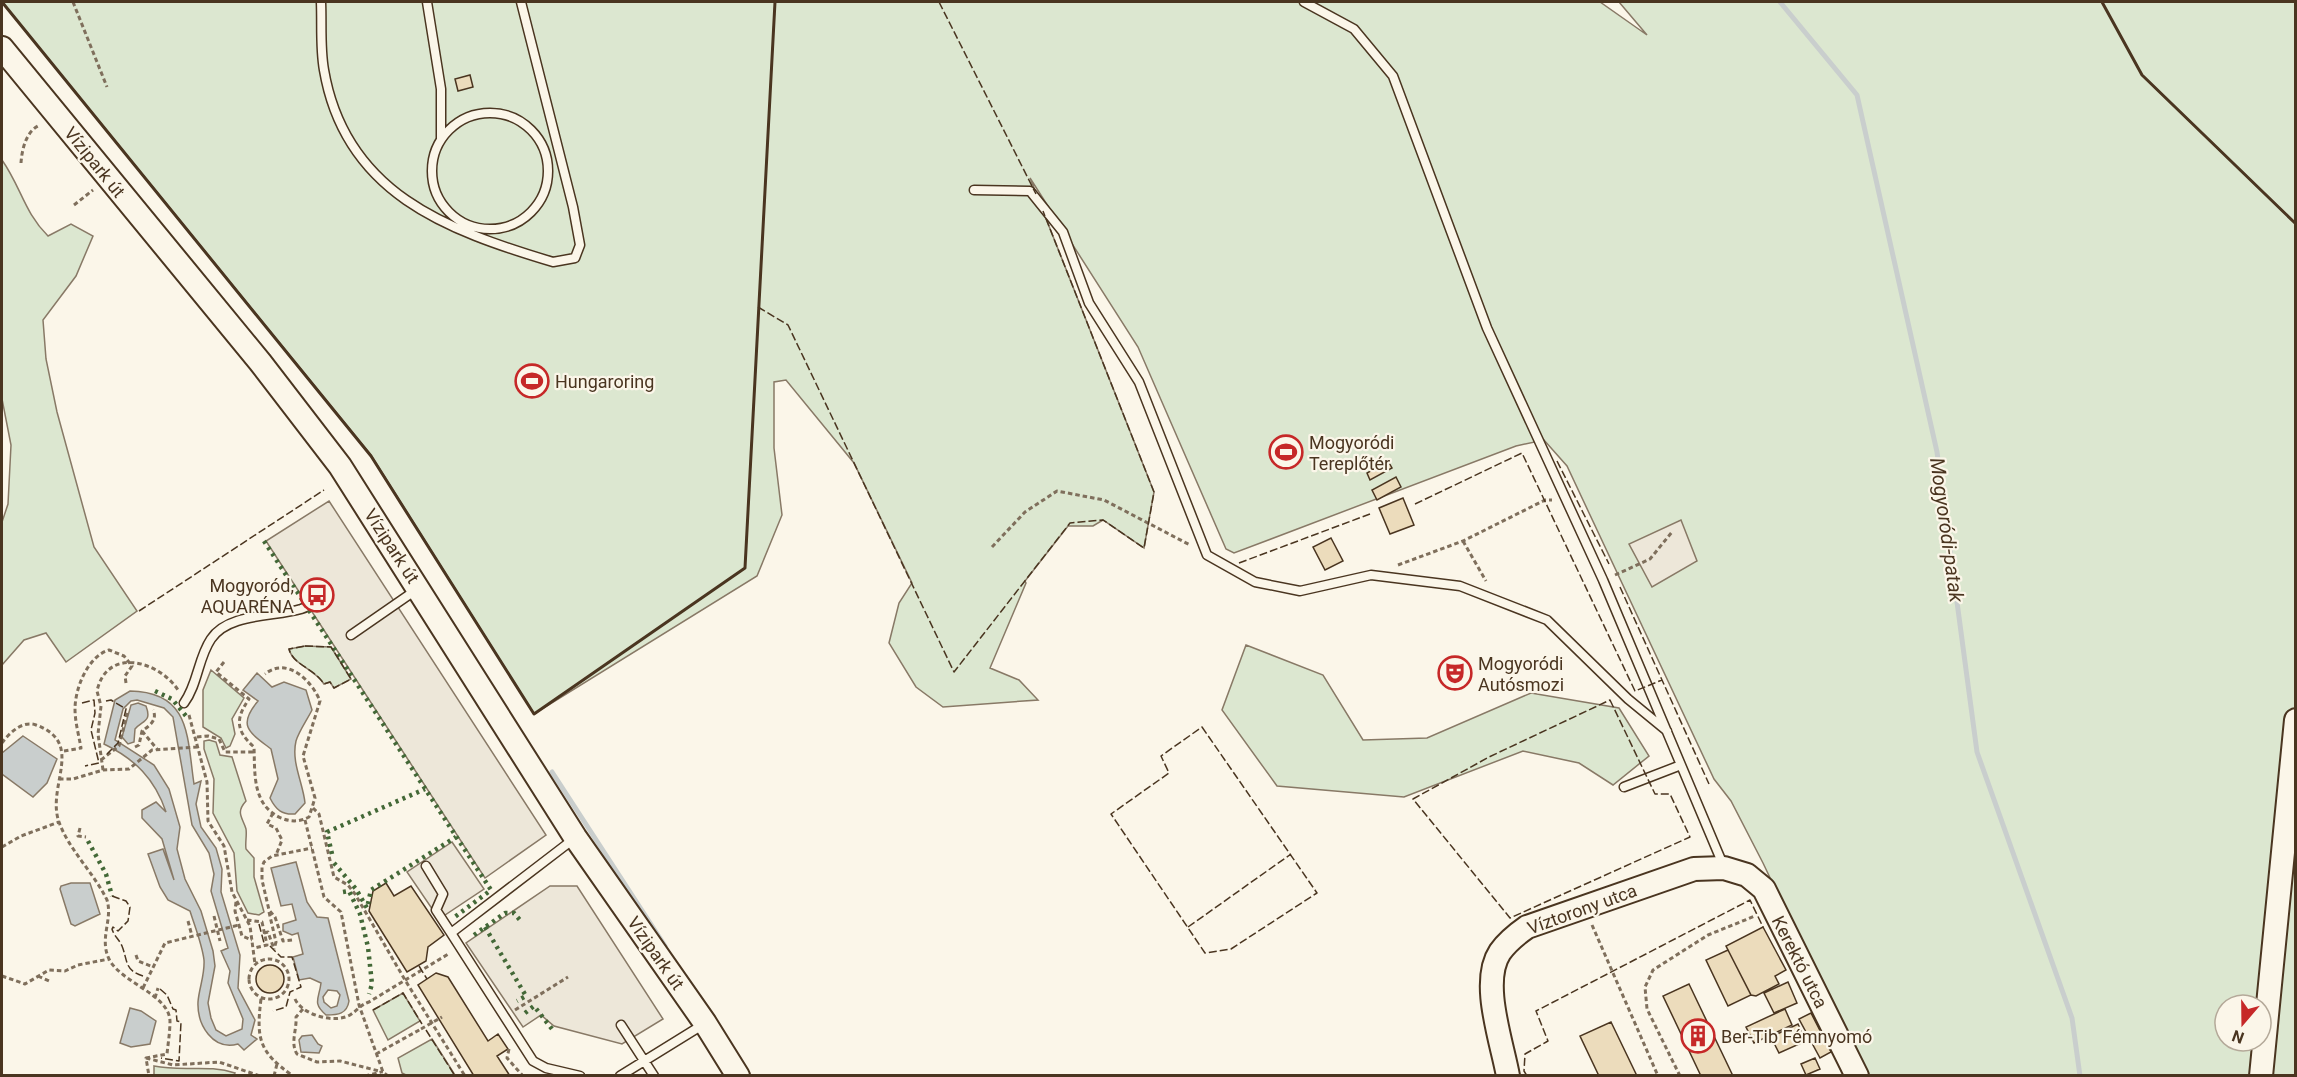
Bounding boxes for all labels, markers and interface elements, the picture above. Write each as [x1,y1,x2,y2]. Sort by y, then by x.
street label: Vízipark út [60,123,130,202]
sports icon: Hungaroring [514,363,550,399]
place label: Hungaroring [555,371,654,392]
place label: Mogyoródi Tereplőtér [1309,432,1394,474]
sports icon: Mogyoródi Tereplőtér [1268,434,1304,470]
water label: Mogyoródi-patak [1925,456,1969,605]
street label: Vízipark út [360,505,424,587]
place label: Mogyoród, AQUARÉNA [201,575,294,617]
bus stop icon: Mogyoród, AQUARÉNA [299,577,335,613]
place label: Mogyoródi Autósmozi [1478,653,1564,695]
theatre icon: Mogyoródi Autósmozi [1437,655,1473,691]
street label: Víztorony utca [1524,879,1640,939]
street label: Vízipark út [623,912,689,994]
street label: Kerektó utca [1768,912,1832,1012]
north arrow [2213,993,2273,1053]
building icon: Ber-Tib Fémnyomó [1680,1018,1716,1054]
place label: Ber-Tib Fémnyomó [1721,1026,1872,1047]
text: N [2229,1026,2247,1047]

